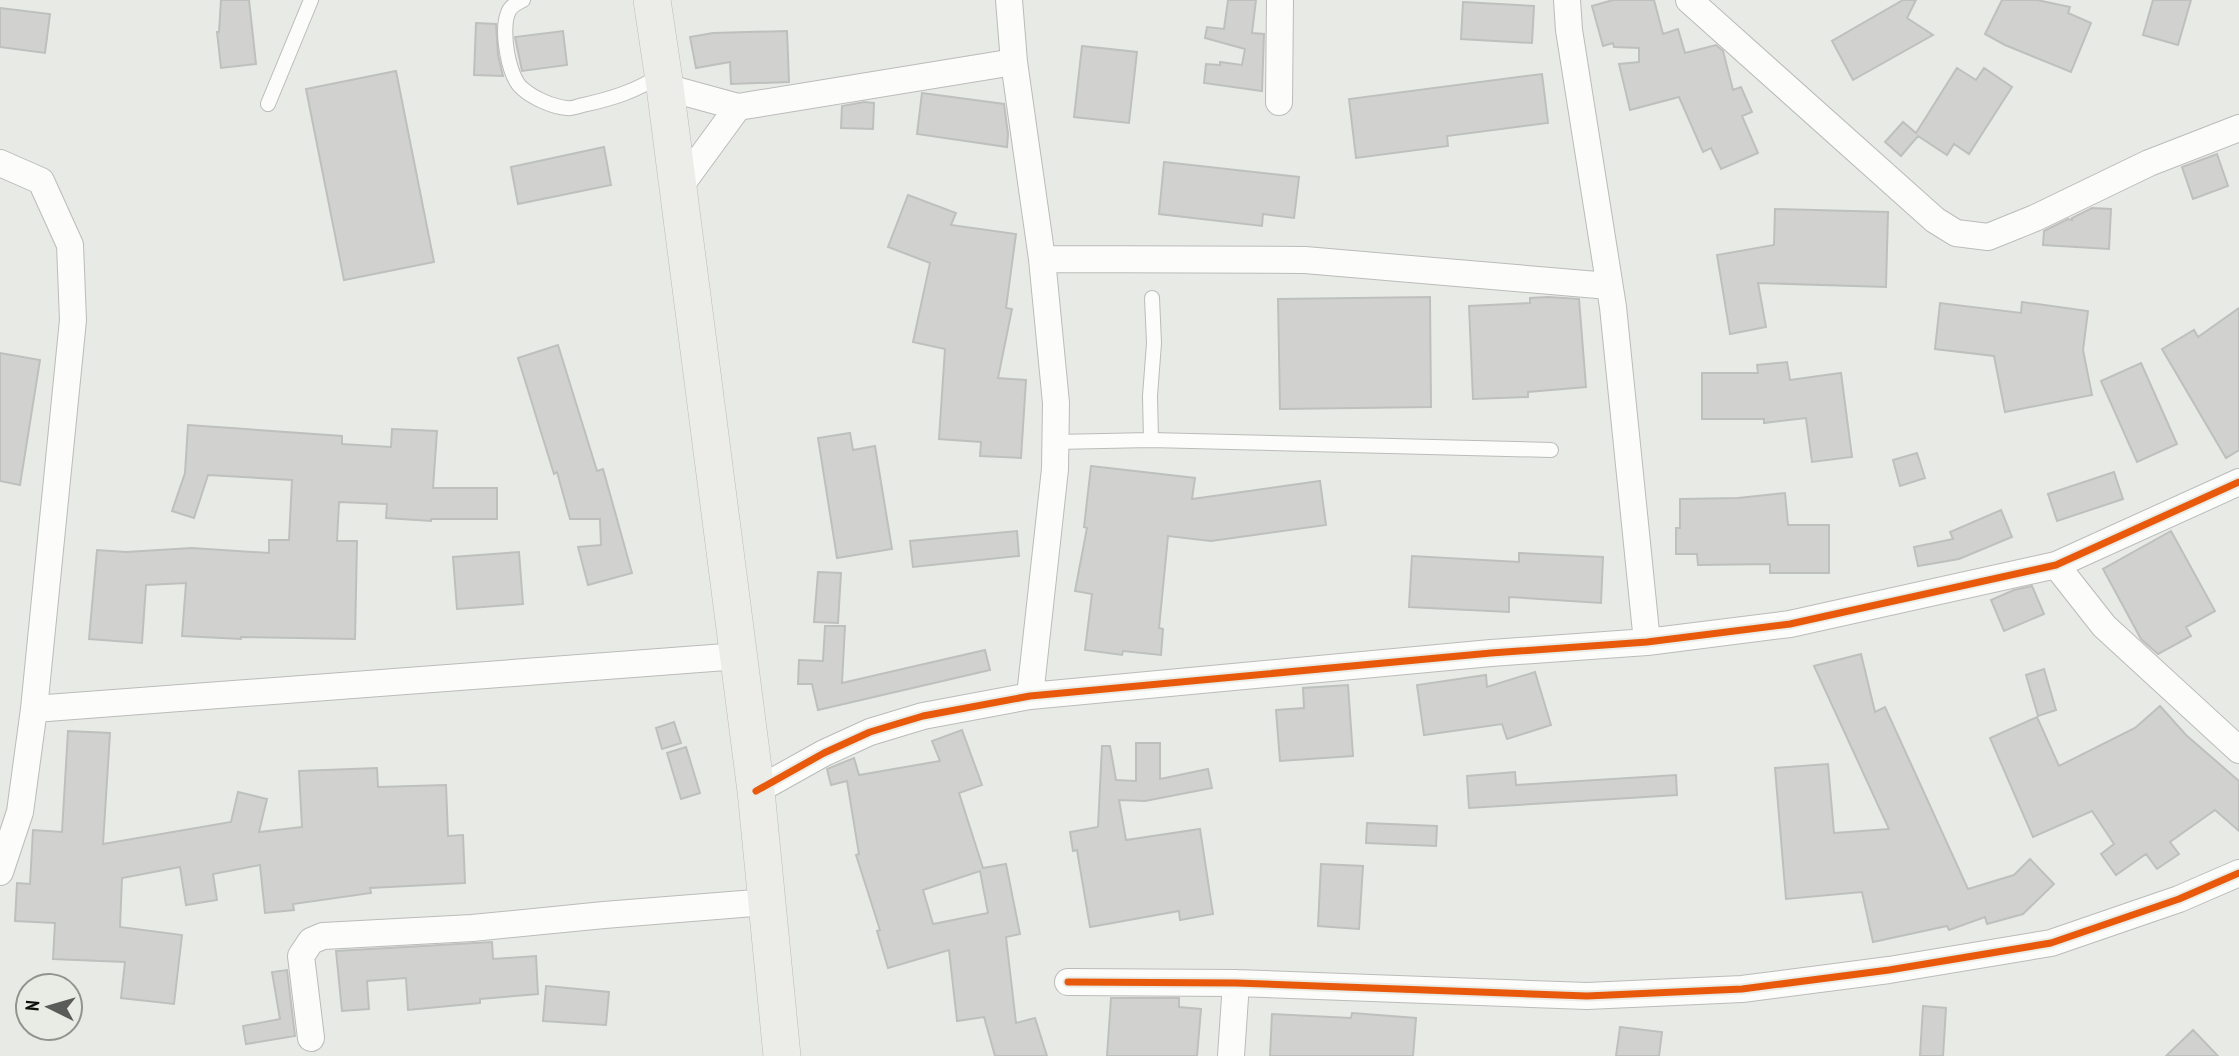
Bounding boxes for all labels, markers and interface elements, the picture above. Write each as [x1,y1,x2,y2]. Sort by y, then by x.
north arrow [14,972,84,1042]
text: N [20,999,44,1012]

